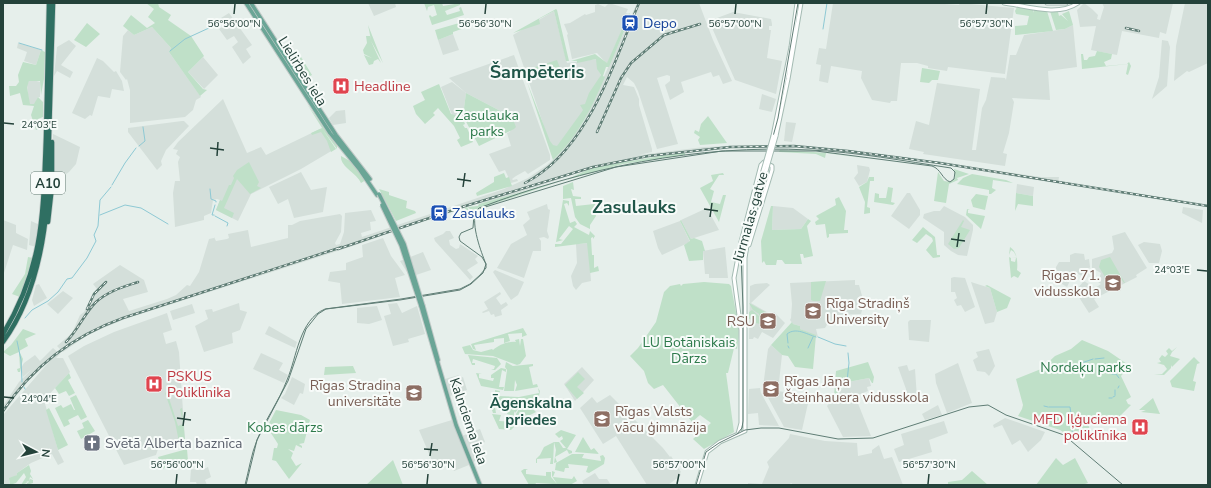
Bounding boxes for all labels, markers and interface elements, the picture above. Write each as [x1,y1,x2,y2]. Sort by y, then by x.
station icon: Depo [620,13,640,33]
place label: Depo [643,14,677,33]
text: 56°56'00"N [207,17,261,31]
text: 56°56'30"N [458,17,512,31]
text: 56°57'00"N [708,17,762,31]
text: 56°57'30"N [959,17,1013,31]
street label: Lielirbes iela [274,33,332,110]
district label: Šampēteris [490,60,584,84]
hospital icon: Headline [331,76,351,96]
place label: Headline [354,77,410,96]
park label: Zasulauka parks [455,106,519,141]
text: 24°03'E [21,118,57,132]
street label: Jūrmalas gatve [728,169,773,266]
road number: A10 [31,172,65,194]
district label: Zasulauks [592,195,676,219]
station icon: Zasulauks [429,203,449,223]
place label: Zasulauks [452,204,515,223]
text: 24°03'E [1154,263,1190,277]
place label: Rīgas 71. vidusskola [1034,266,1100,301]
school or university icon: Rīgas 71. vidusskola [1103,273,1123,293]
place label: Rīga Stradiņš University [826,294,910,329]
school or university icon: Rīga Stradiņš University [803,301,823,321]
school or university icon: RSU [758,311,778,331]
place label: RSU [727,312,755,331]
park label: LU Botāniskais Dārzs [643,333,736,368]
park label: Nordeķu parks [1040,358,1132,377]
place label: PSKUS Poliklīnika [167,367,231,402]
place label: Rīgas Jāņa Šteinhauera vidusskola [784,372,929,407]
hospital icon: PSKUS Poliklīnika [144,374,164,394]
street label: Kalnciema iela [445,375,492,467]
place label: Rīgas Stradiņa universitāte [310,376,401,411]
school or university icon: Rīgas Jāņa Šteinhauera vidusskola [761,379,781,399]
school or university icon: Rīgas Stradiņa universitāte [404,383,424,403]
text: 24°04'E [21,392,57,406]
district label: Āgenskalna priedes [490,393,572,430]
place label: Rīgas Valsts vācu ģimnāzija [615,402,707,437]
school or university icon: Rīgas Valsts vācu ģimnāzija [592,409,612,429]
place label: MFD Iļģuciema poliklīnika [1033,410,1127,445]
hospital icon: MFD Iļģuciema poliklīnika [1130,417,1150,437]
park label: Kobes dārzs [247,418,323,437]
north arrow [16,432,56,472]
church icon: Svētā Alberta baznīca [82,433,102,453]
place label: Svētā Alberta baznīca [105,434,242,453]
text: N [37,448,53,458]
text: 56°56'00"N [150,458,204,472]
text: 56°56'30"N [401,458,455,472]
text: 56°57'00"N [652,458,706,472]
text: 56°57'30"N [902,458,956,472]

